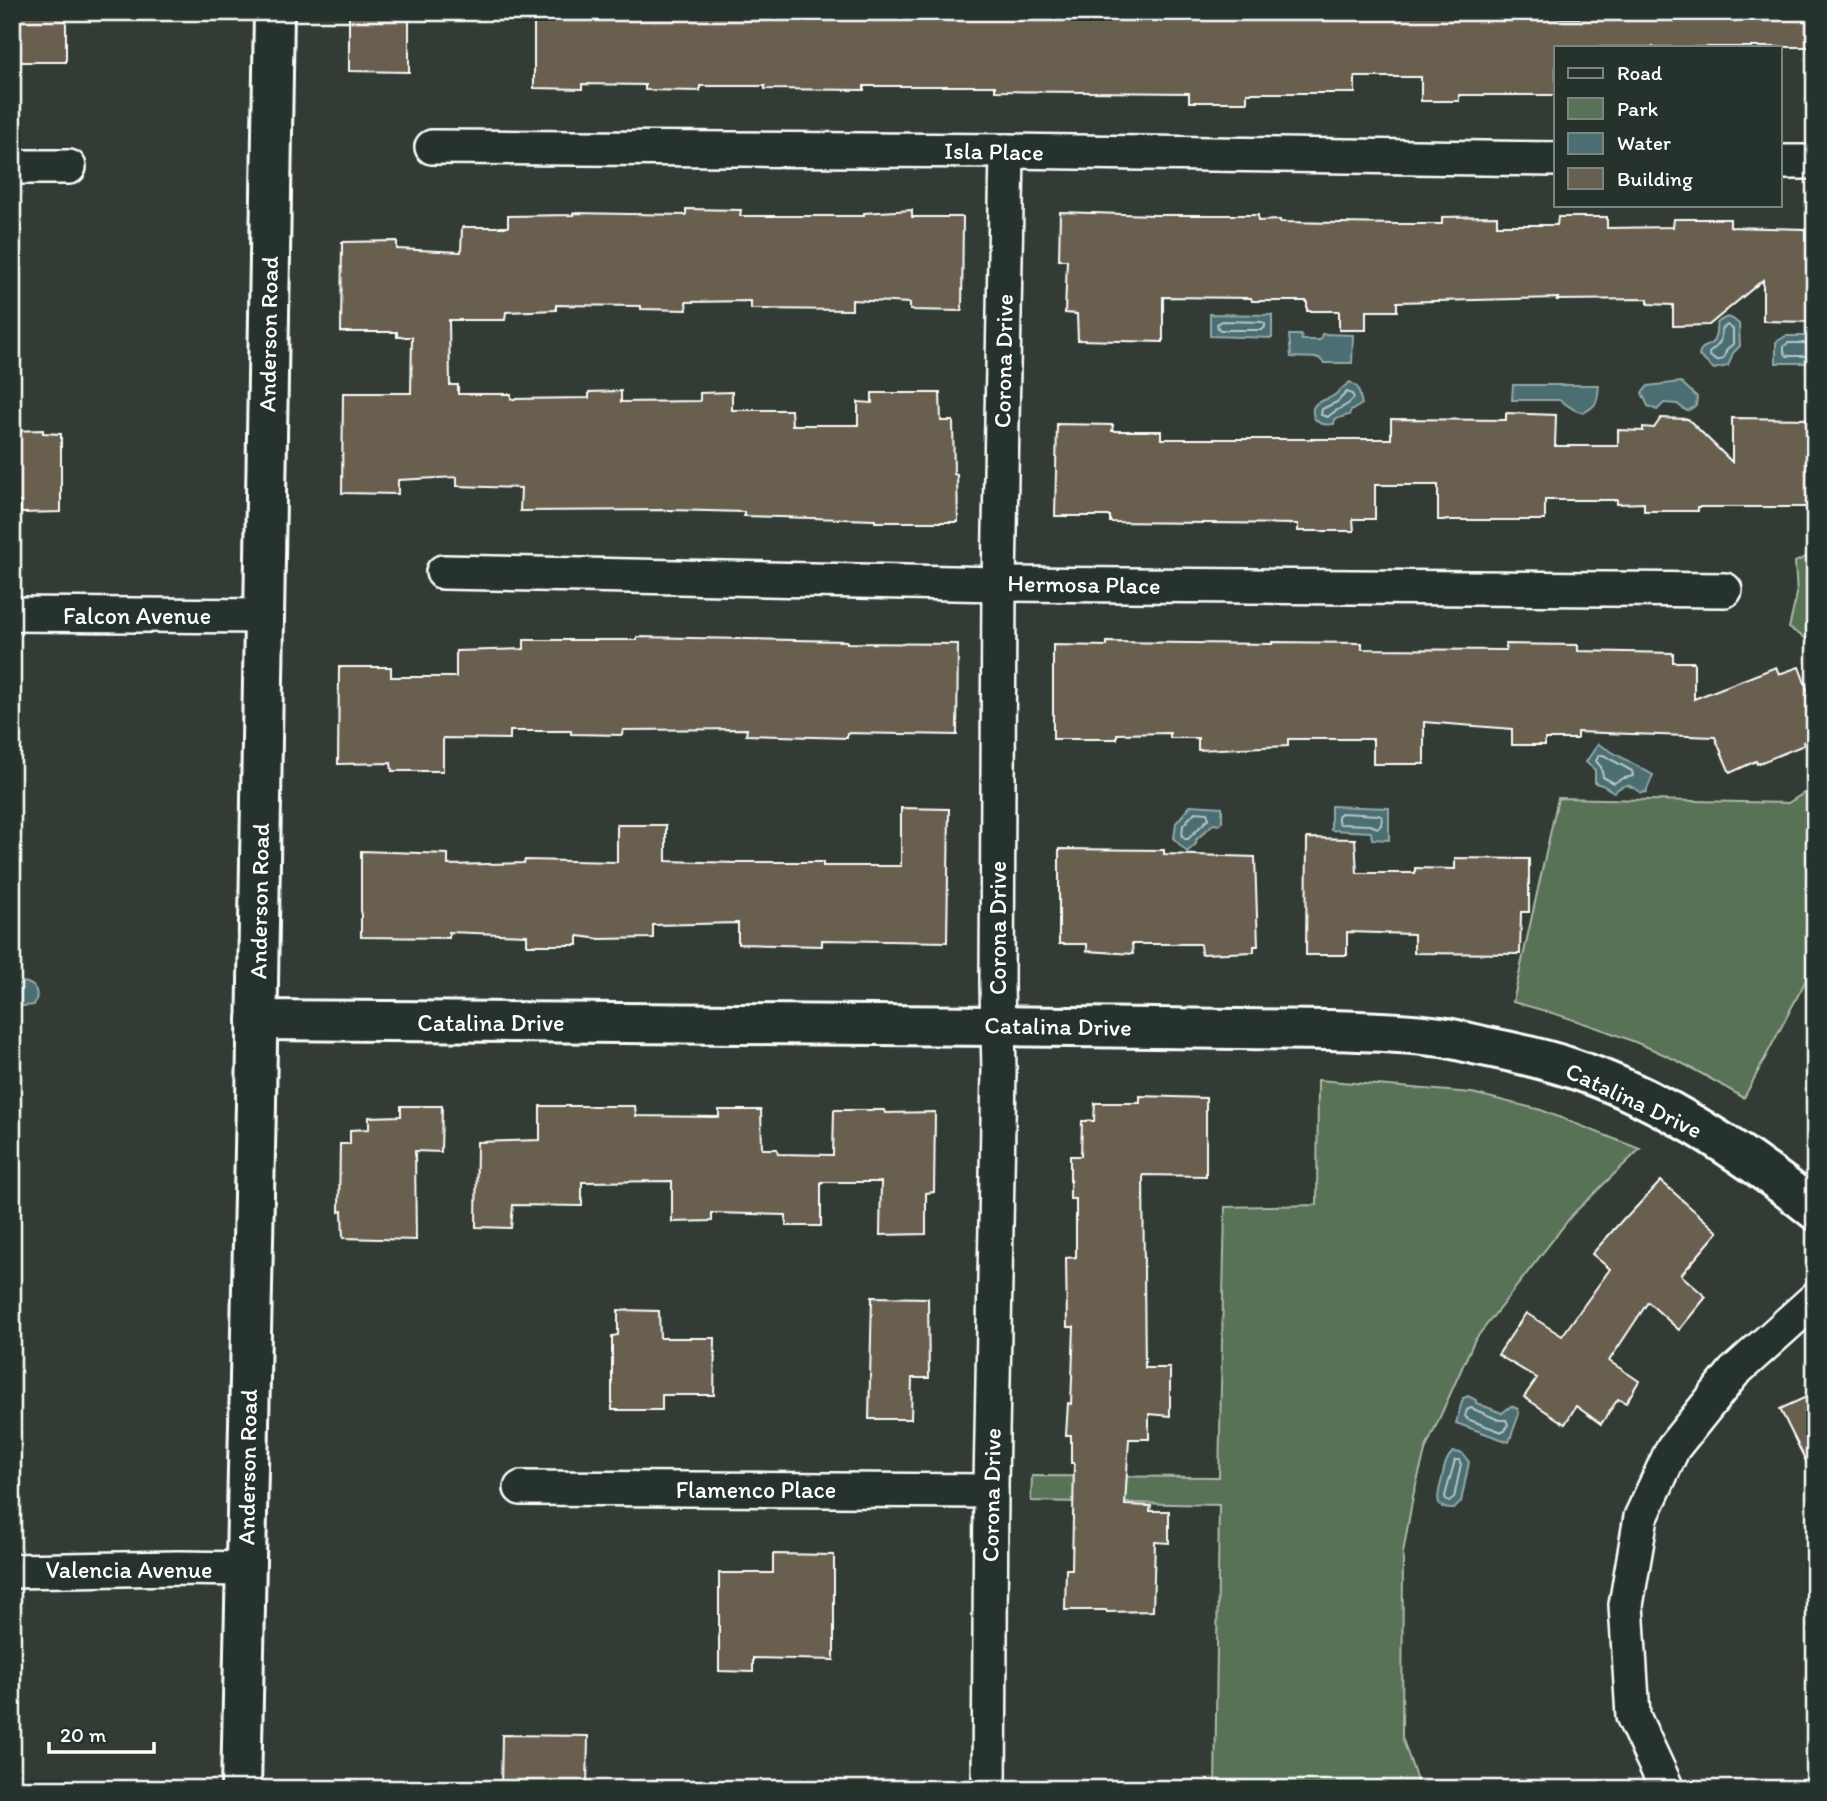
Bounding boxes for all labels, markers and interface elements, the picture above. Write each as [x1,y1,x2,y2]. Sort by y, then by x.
legend [1554,46,1782,206]
text: Road [1617,60,1663,85]
text: Park [1617,96,1659,121]
text: Water [1617,130,1671,155]
street label: Isla Place [944,136,1044,166]
text: Building [1617,166,1693,191]
street label: Anderson Road [252,256,284,412]
street label: Corona Drive [987,294,1019,428]
street label: Hermosa Place [1007,568,1161,600]
street label: Falcon Avenue [63,601,211,630]
street label: Anderson Road [243,823,275,979]
street label: Corona Drive [983,861,1012,995]
street label: Catalina Drive [417,1008,565,1037]
street label: Catalina Drive [984,1010,1132,1042]
street label: Catalina Drive [1561,1056,1707,1144]
street label: Anderson Road [231,1389,263,1545]
street label: Corona Drive [975,1428,1007,1562]
street label: Flamenco Place [676,1475,836,1504]
street label: Valencia Avenue [45,1555,213,1584]
scale bar [49,1710,154,1754]
text: 20 m [60,1722,107,1747]

